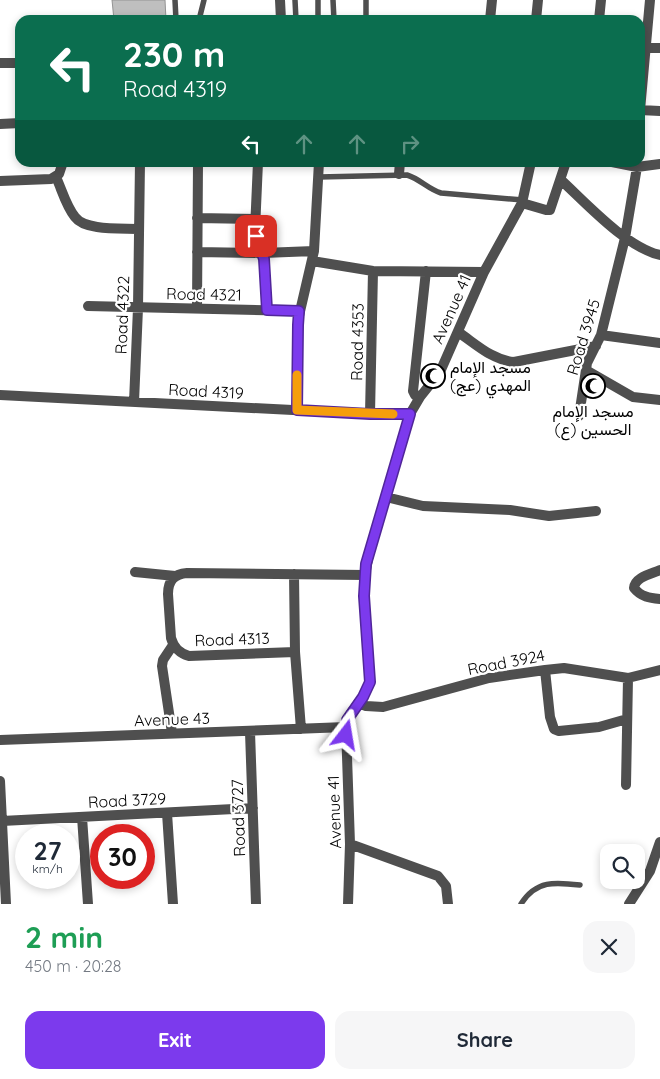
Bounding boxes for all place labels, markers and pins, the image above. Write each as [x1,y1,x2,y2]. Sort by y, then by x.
pin [235,215,277,257]
place label: مسجد الإمام المهدي (عج) [450,357,531,399]
mosque icon: مسجد الإمام المهدي (عج) [420,363,446,389]
mosque icon: مسجد الإمام الحسين (ع) [580,373,606,399]
place label: مسجد الإمام الحسين (ع) [553,401,633,441]

